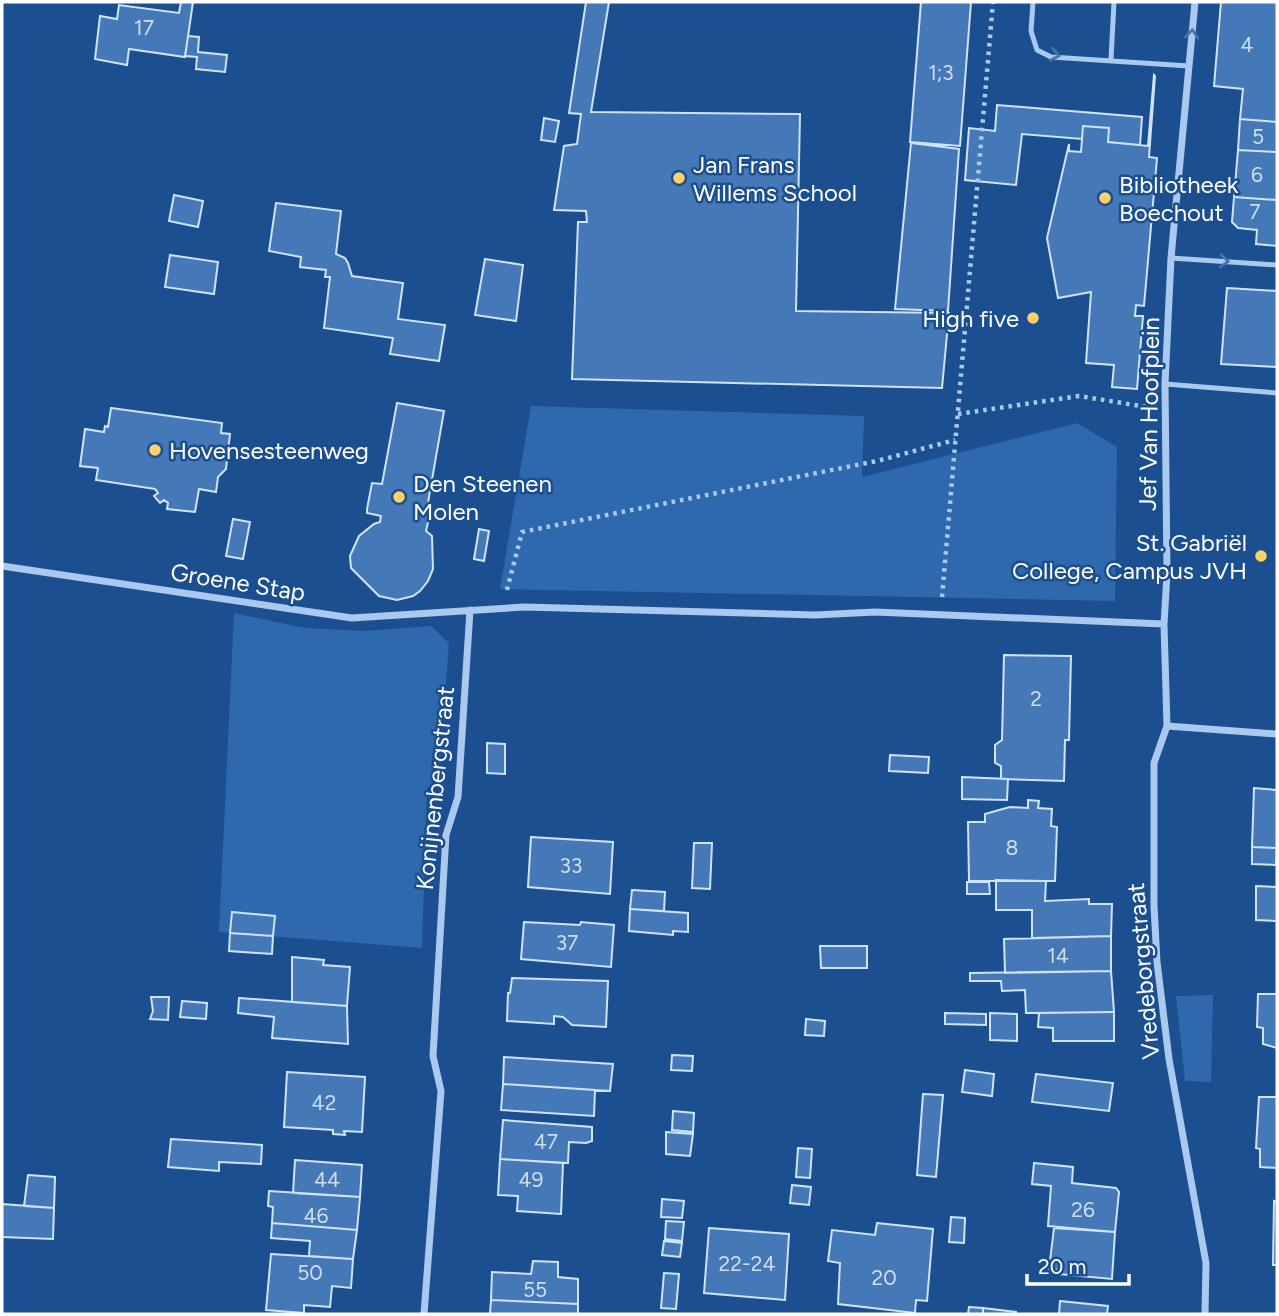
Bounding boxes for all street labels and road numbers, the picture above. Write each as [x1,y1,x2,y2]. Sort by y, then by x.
street label: Jef Van Hoofplein [1133,317,1165,511]
street label: Groene Stap [169,557,307,607]
street label: Konijnenbergstraat [410,685,460,891]
street label: Vredeborgstraat [1121,882,1165,1060]

